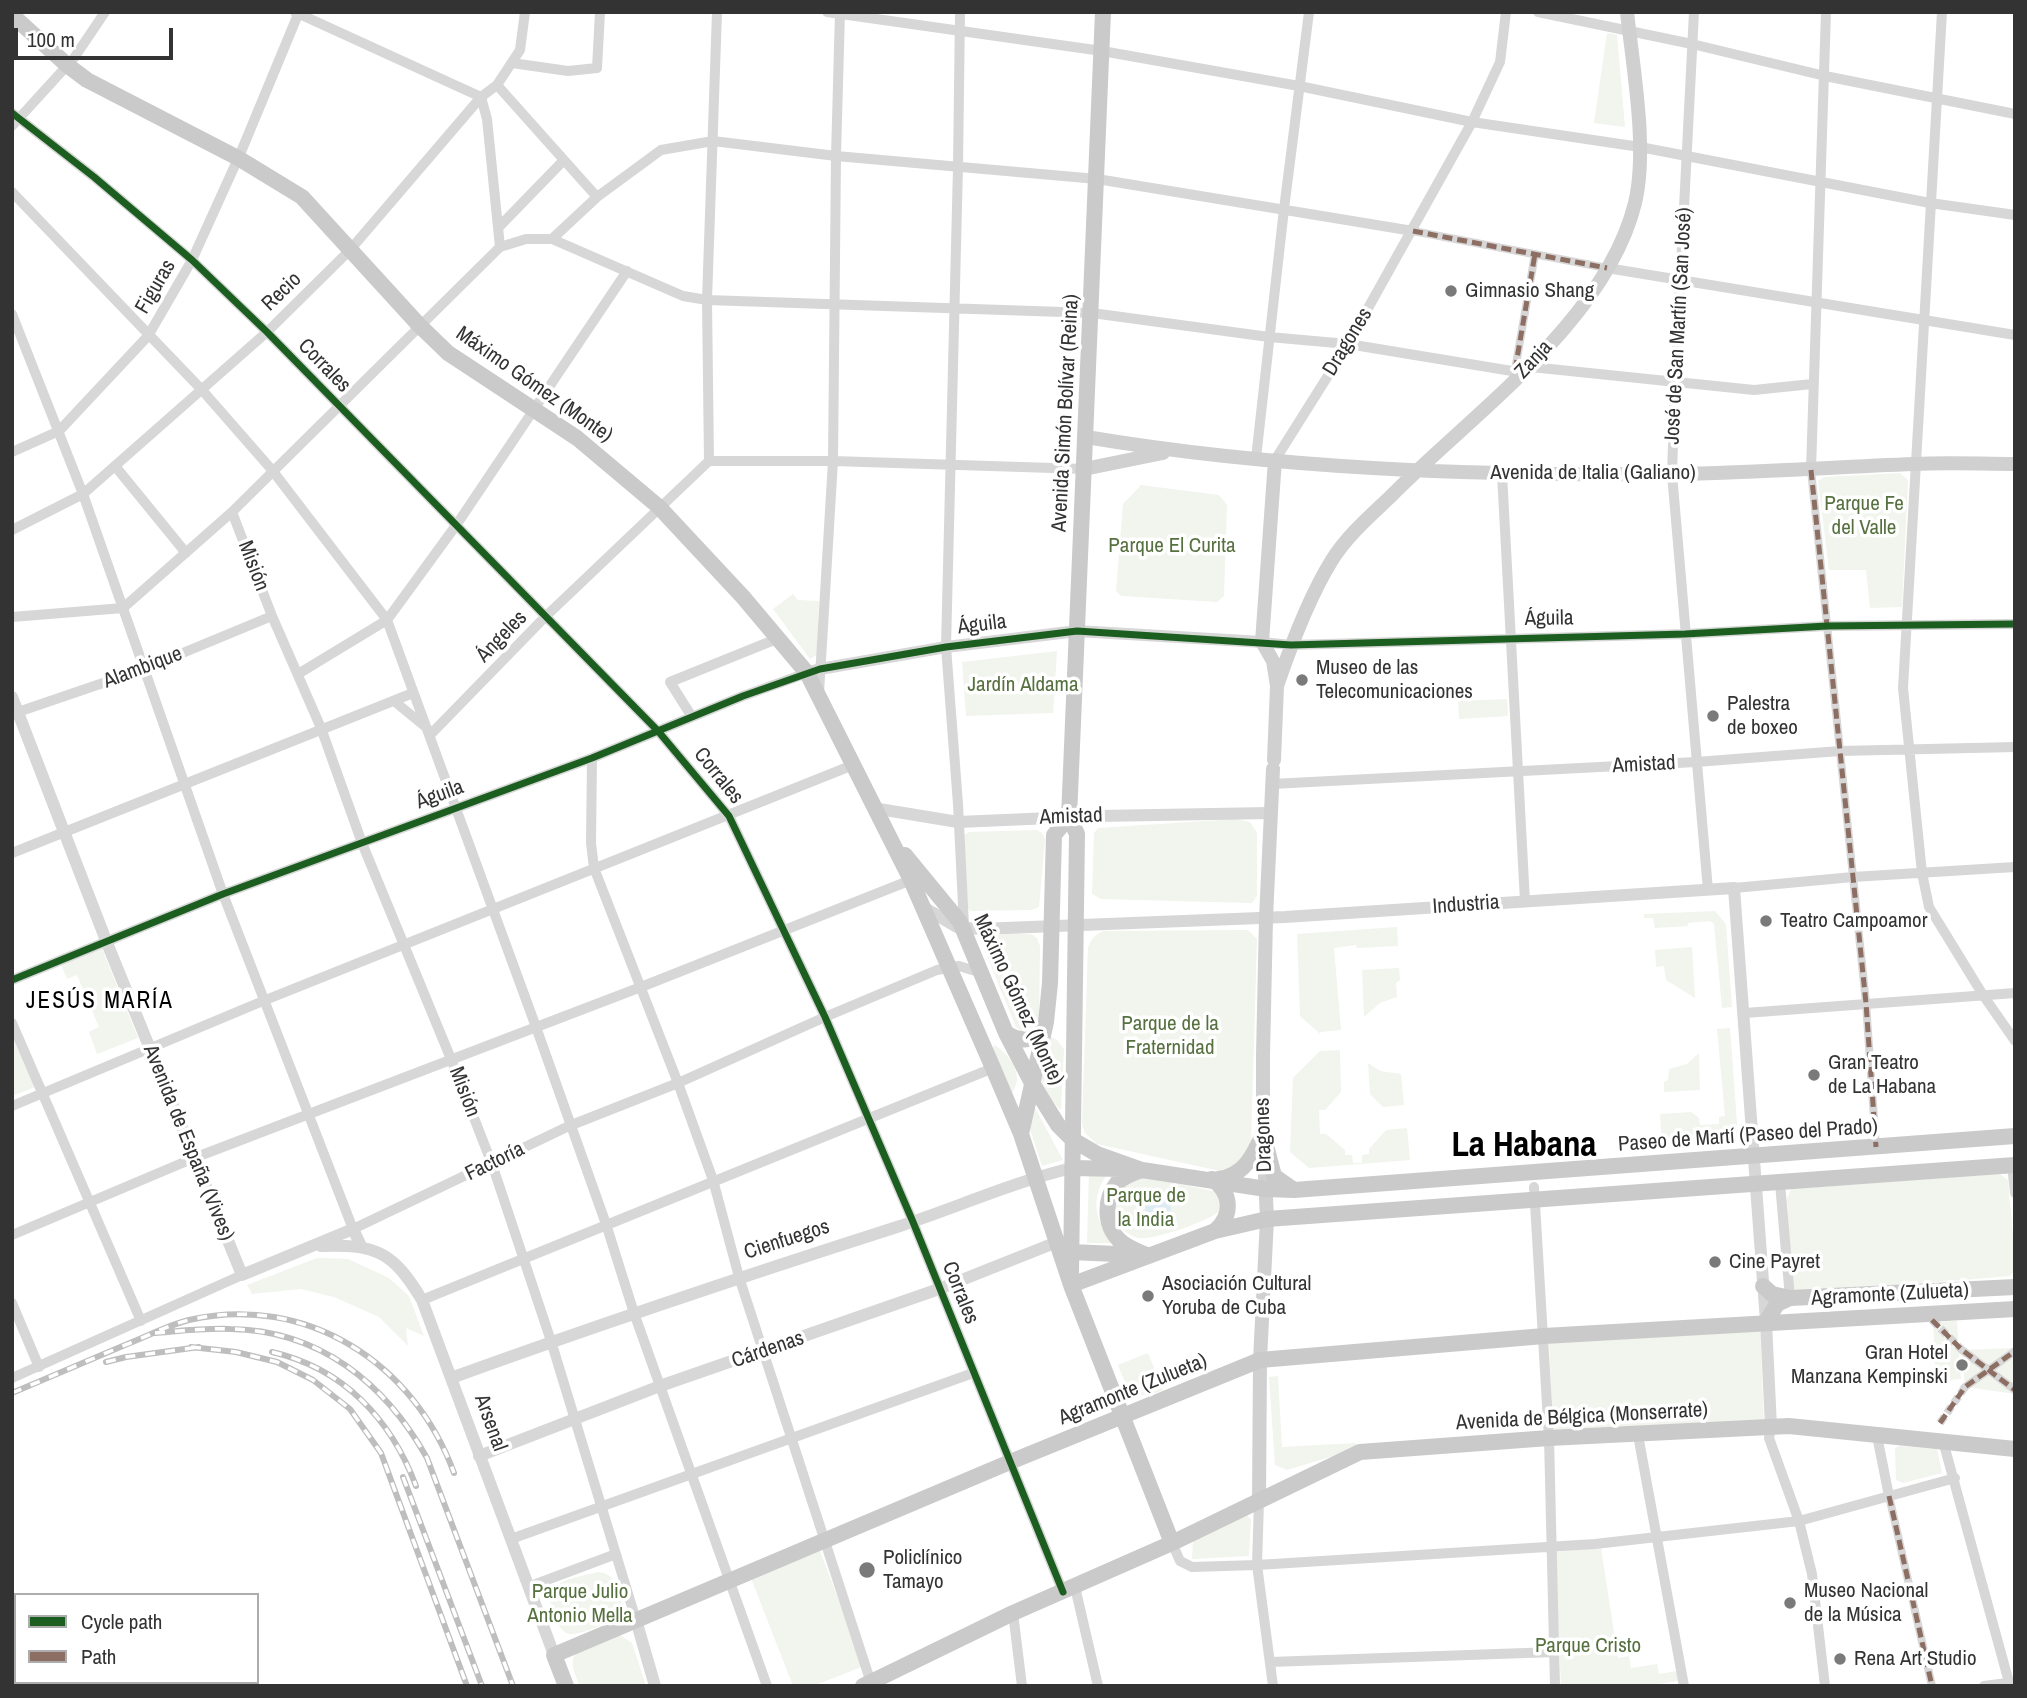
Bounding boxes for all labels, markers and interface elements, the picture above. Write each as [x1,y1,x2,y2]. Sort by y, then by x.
scale bar [18,14,177,58]
text: 100 m [27,25,75,54]
street label: José de San Martín (San José) [1660,207,1698,445]
street label: Figuras [130,255,182,319]
street label: Recio [257,267,307,317]
place label: Gimnasio Shang [1465,278,1594,304]
marker: Gimnasio Shang [1443,283,1459,299]
street label: Avenida Simón Bolívar (Reina) [1047,293,1085,533]
street label: Dragones [1318,304,1378,380]
street label: Máximo Gómez (Monte) [451,321,617,449]
street label: Corrales [292,334,356,398]
street label: Zanja [1510,336,1558,384]
street label: Avenida de Italia (Galiano) [1490,460,1696,486]
park label: Parque Fe del Valle [1824,491,1904,541]
park label: Parque El Curita [1108,533,1236,559]
street label: Misión [232,537,274,595]
street label: Ángeles [471,606,533,668]
street label: Águila [1524,606,1574,632]
street label: Águila [956,610,1008,640]
street label: Alambique [100,641,186,695]
place label: Museo de las Telecomunicaciones [1316,655,1473,705]
park label: Jardín Aldama [967,672,1079,698]
marker: Museo de las Telecomunicaciones [1294,672,1310,688]
place label: Palestra de boxeo [1727,691,1798,741]
marker: Palestra de boxeo [1705,708,1721,724]
street label: Corrales [688,743,748,809]
street label: Amistad [1612,751,1676,779]
street label: Águila [413,775,467,815]
street label: Amistad [1039,803,1103,831]
street label: Industria [1432,890,1500,920]
place label: Teatro Campoamor [1780,908,1927,934]
street label: Máximo Gómez (Monte) [967,911,1069,1089]
marker: Teatro Campoamor [1758,913,1774,929]
district label: JESÚS MARÍA [27,988,173,1016]
park label: Parque de la Fraternidad [1121,1011,1219,1061]
street label: Avenida de España (Vives) [137,1041,239,1245]
place label: Gran Teatro de La Habana [1828,1050,1936,1100]
street label: Misión [443,1063,485,1121]
marker: Gran Teatro de La Habana [1806,1067,1822,1083]
street label: Dragones [1250,1097,1278,1173]
street label: Paseo de Martí (Paseo del Prado) [1617,1114,1879,1158]
district label: La Habana [1451,1126,1597,1168]
street label: Factoría [461,1137,529,1187]
park label: Parque de la India [1106,1183,1186,1233]
street label: Cienfuegos [741,1214,833,1266]
place label: Cine Payret [1729,1249,1820,1275]
marker: Cine Payret [1707,1254,1723,1270]
street label: Corrales [936,1258,984,1328]
place label: Asociación Cultural Yoruba de Cuba [1162,1271,1311,1321]
street label: Agramonte (Zulueta) [1810,1278,1970,1312]
marker: Asociación Cultural Yoruba de Cuba [1140,1288,1156,1304]
street label: Cárdenas [729,1326,807,1374]
place label: Gran Hotel Manzana Kempinski [1791,1340,1948,1390]
street label: Agramonte (Zulueta) [1055,1349,1211,1431]
marker: Gran Hotel Manzana Kempinski [1954,1357,1970,1373]
street label: Arsenal [468,1391,512,1455]
street label: Avenida de Bélgica (Monserrate) [1455,1398,1709,1436]
place label: Policlínico Tamayo [883,1545,962,1595]
marker: Policlínico Tamayo [857,1560,877,1580]
place label: Museo Nacional de la Música [1804,1578,1928,1628]
park label: Parque Julio Antonio Mella [527,1579,633,1629]
legend [14,1593,259,1684]
marker: Museo Nacional de la Música [1782,1595,1798,1611]
text: Cycle path [81,1607,162,1636]
park label: Parque Cristo [1535,1633,1641,1659]
text: Path [81,1642,116,1671]
place label: Rena Art Studio [1854,1646,1977,1672]
marker: Rena Art Studio [1832,1651,1848,1667]

